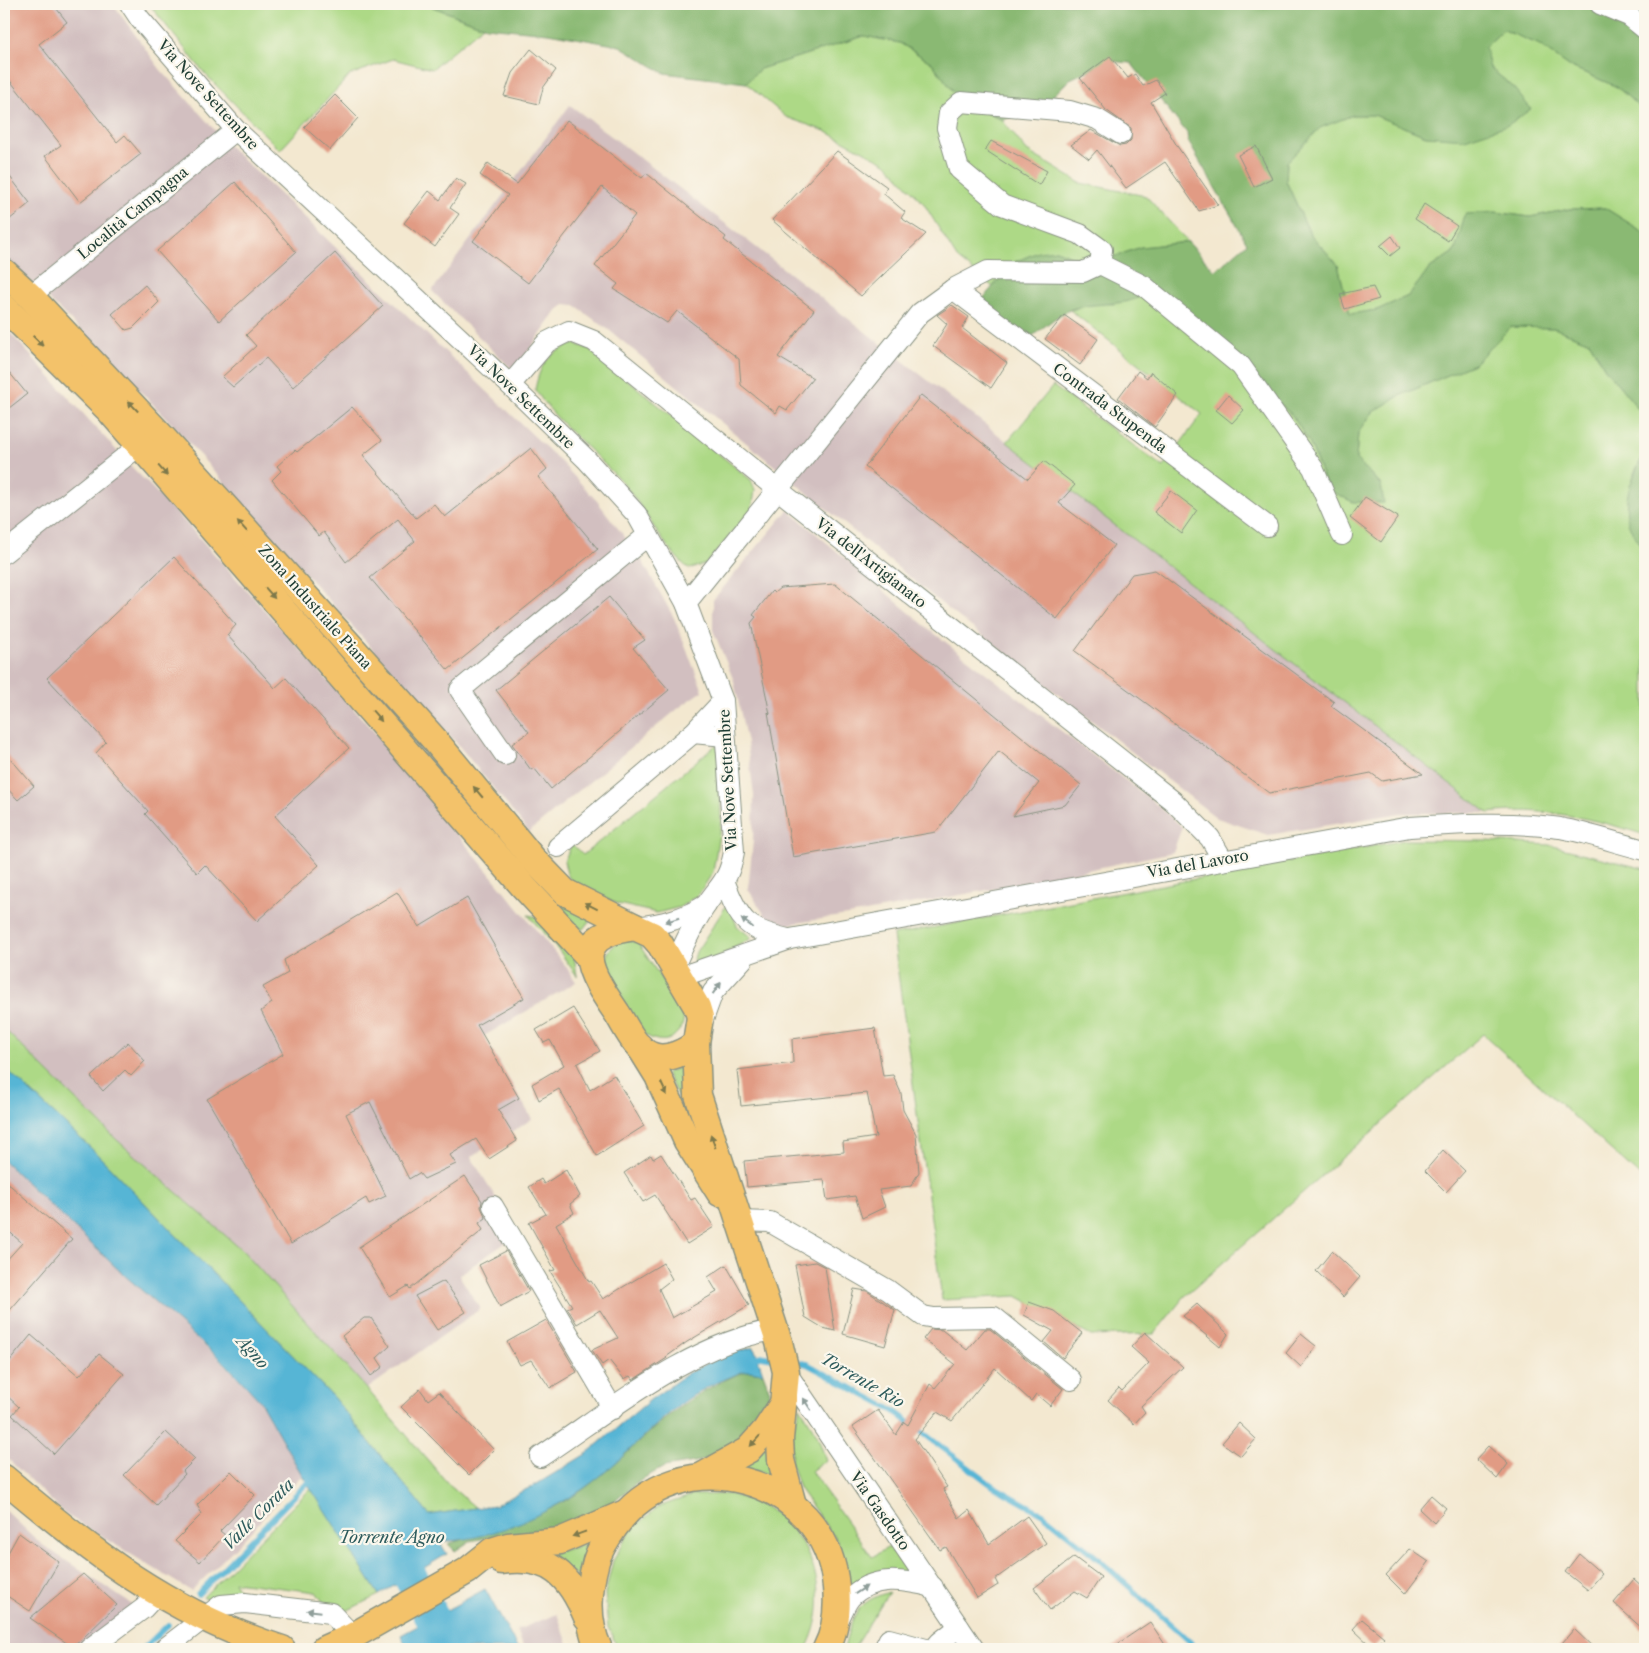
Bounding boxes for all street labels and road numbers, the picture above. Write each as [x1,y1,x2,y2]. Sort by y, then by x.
street label: Via Nove Settembre [153,35,263,154]
street label: Località Campagna [74,162,192,263]
street label: Via Nove Settembre [463,340,579,453]
street label: Contrada Stupenda [1049,358,1171,457]
street label: Via dell'Artigianato [811,513,931,612]
street label: Zona Industriale Piana [254,541,376,673]
street label: Via Nove Settembre [714,709,741,852]
street label: Via del Lavoro [1145,845,1250,882]
street label: Via Gasdotto [846,1467,915,1554]

